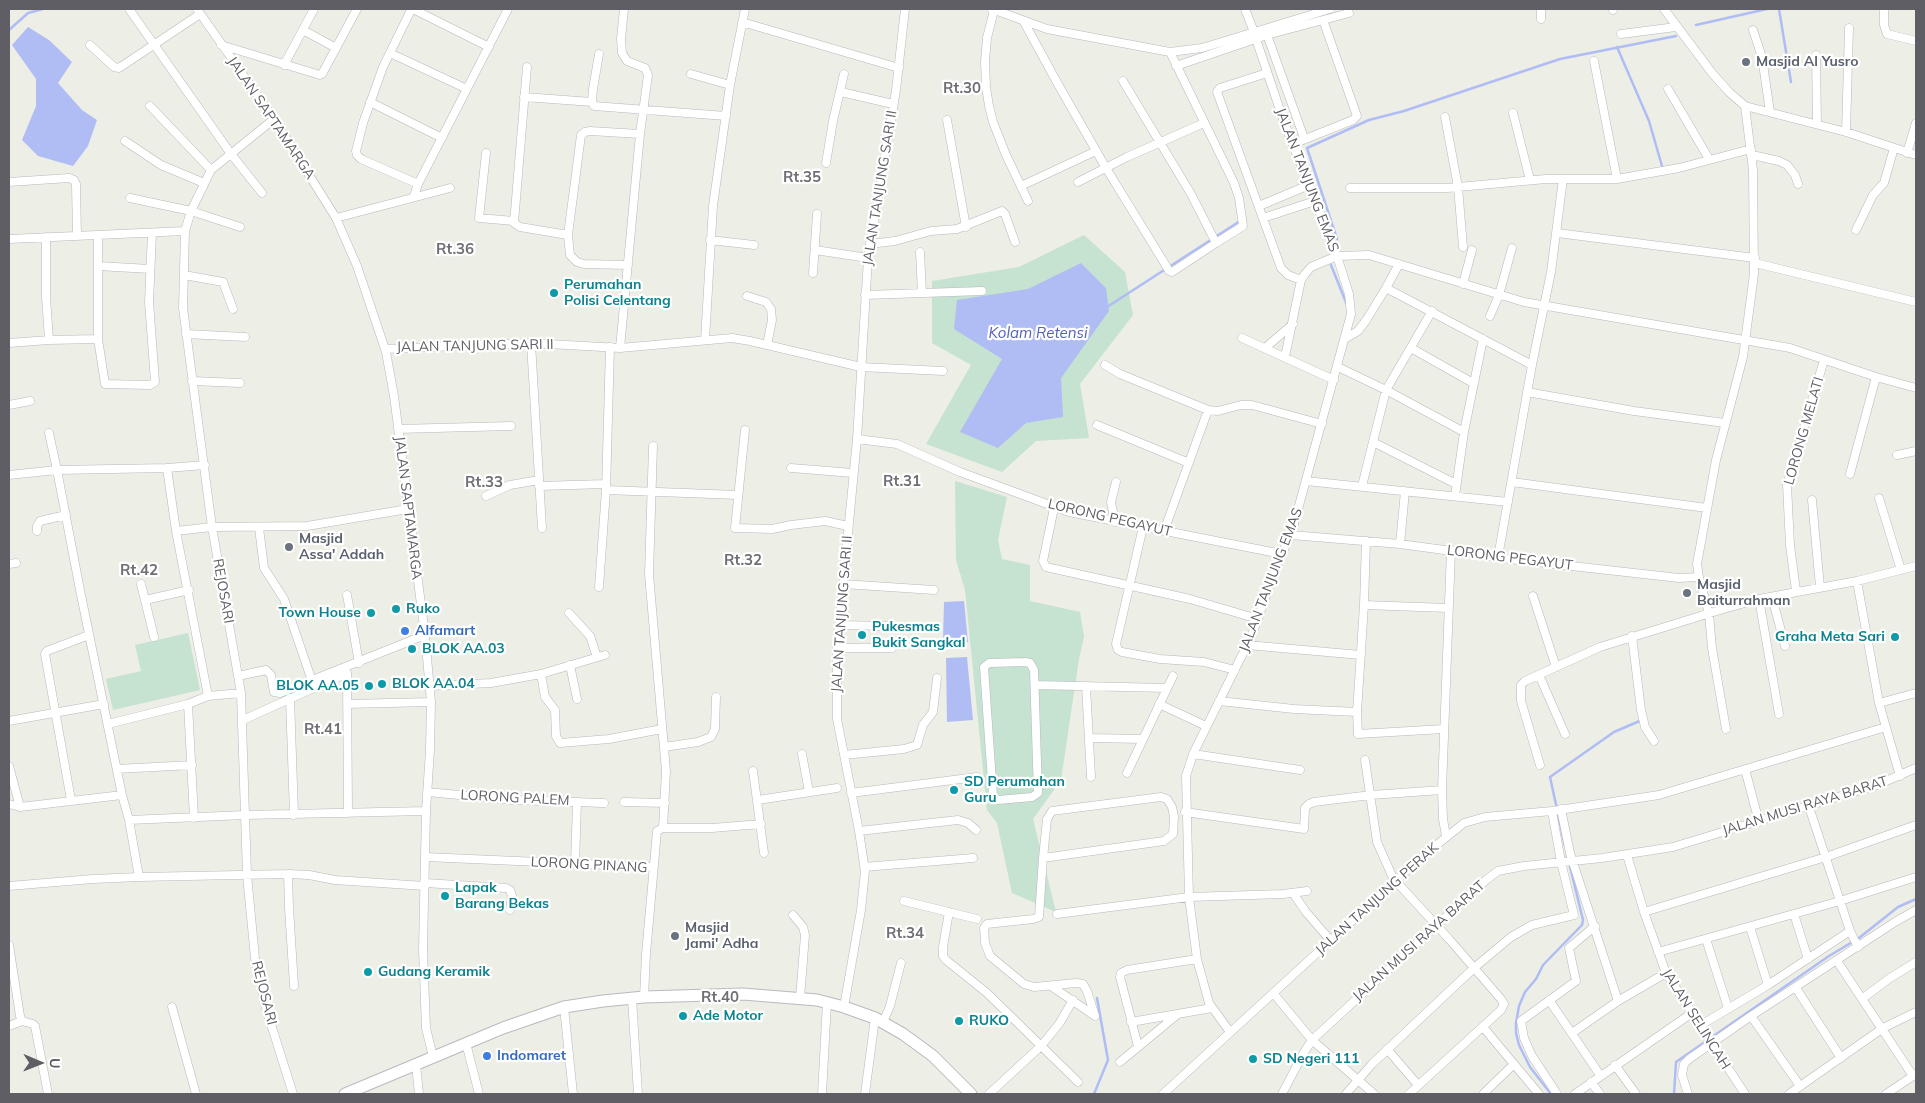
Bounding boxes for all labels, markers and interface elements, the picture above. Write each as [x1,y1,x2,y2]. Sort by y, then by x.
street label: JALAN SAPTAMARGA [224,53,318,183]
place label: Masjid Al Yusro [1756,54,1858,70]
marker: Masjid Al Yusro [1740,56,1752,68]
district label: Rt.30 [943,79,981,97]
street label: JALAN TANJUNG EMAS [1272,106,1342,254]
street label: JALAN TANJUNG SARI II [859,109,901,267]
district label: Rt.35 [783,168,821,186]
district label: Rt.36 [436,240,474,258]
place label: Perumahan Polisi Celentang [564,277,671,310]
marker: Perumahan Polisi Celentang [548,287,560,299]
water label: Kolam Retensi [988,324,1088,342]
street label: JALAN TANJUNG SARI II [396,336,554,356]
street label: LORONG MELATI [1781,375,1827,487]
street label: JALAN SAPTAMARGA [391,435,425,581]
district label: Rt.31 [883,472,921,490]
district label: Rt.33 [465,473,503,491]
street label: LORONG PEGAYUT [1046,496,1174,540]
street label: JALAN TANJUNG EMAS [1236,506,1306,654]
place label: Masjid Assa' Addah [299,531,384,564]
street label: JALAN TANJUNG SARI II [828,535,856,693]
marker: Masjid Assa' Addah [283,541,295,553]
street label: LORONG PEGAYUT [1446,542,1574,574]
district label: Rt.32 [724,551,762,569]
street label: REJOSARI [209,557,237,625]
district label: Rt.42 [120,561,158,579]
place label: Masjid Baiturrahman [1697,577,1790,610]
marker: Masjid Baiturrahman [1681,587,1693,599]
place label: Ruko [406,601,440,617]
marker: Ruko [390,603,402,615]
place label: Town House [278,605,361,621]
marker: Town House [365,607,377,619]
place label: Pukesmas Bukit Sangkal [872,619,965,652]
place label: Alfamart [415,623,475,639]
marker: Alfamart [399,625,411,637]
marker: Pukesmas Bukit Sangkal [856,629,868,641]
place label: Graha Meta Sari [1775,629,1885,645]
marker: Graha Meta Sari [1889,631,1901,643]
place label: BLOK AA.03 [422,641,505,657]
marker: BLOK AA.03 [406,643,418,655]
place label: BLOK AA.04 [392,676,475,692]
place label: BLOK AA.05 [276,678,359,694]
marker: BLOK AA.04 [376,678,388,690]
marker: BLOK AA.05 [363,680,375,692]
district label: Rt.41 [304,720,342,738]
street label: JALAN MUSI RAYA BARAT [1720,773,1890,839]
place label: SD Perumahan Guru [964,774,1065,806]
marker: SD Perumahan Guru [948,784,960,796]
street label: LORONG PALEM [460,787,570,809]
street label: JALAN TANJUNG PERAK [1312,839,1442,959]
street label: LORONG PINANG [530,854,648,876]
street label: JALAN MUSI RAYA BARAT [1349,877,1489,1005]
place label: Lapak Barang Bekas [455,880,549,912]
marker: Lapak Barang Bekas [439,890,451,902]
place label: Masjid Jami' Adha [685,920,758,952]
district label: Rt.34 [886,924,924,942]
marker: Masjid Jami' Adha [669,930,681,942]
street label: REJOSARI [248,959,280,1027]
place label: Gudang Keramik [378,964,490,980]
marker: Gudang Keramik [362,966,374,978]
street label: JALAN SELINCAH [1658,966,1734,1072]
district label: Rt.40 [701,988,739,1006]
place label: Ade Motor [693,1008,763,1024]
marker: Ade Motor [677,1010,689,1022]
place label: RUKO [969,1013,1009,1029]
marker: RUKO [953,1015,965,1027]
north arrow [15,1038,65,1088]
place label: Indomaret [497,1048,566,1064]
marker: Indomaret [481,1050,493,1062]
place label: SD Negeri 111 [1263,1051,1359,1067]
marker: SD Negeri 111 [1247,1053,1259,1065]
text: U [46,1058,64,1069]

